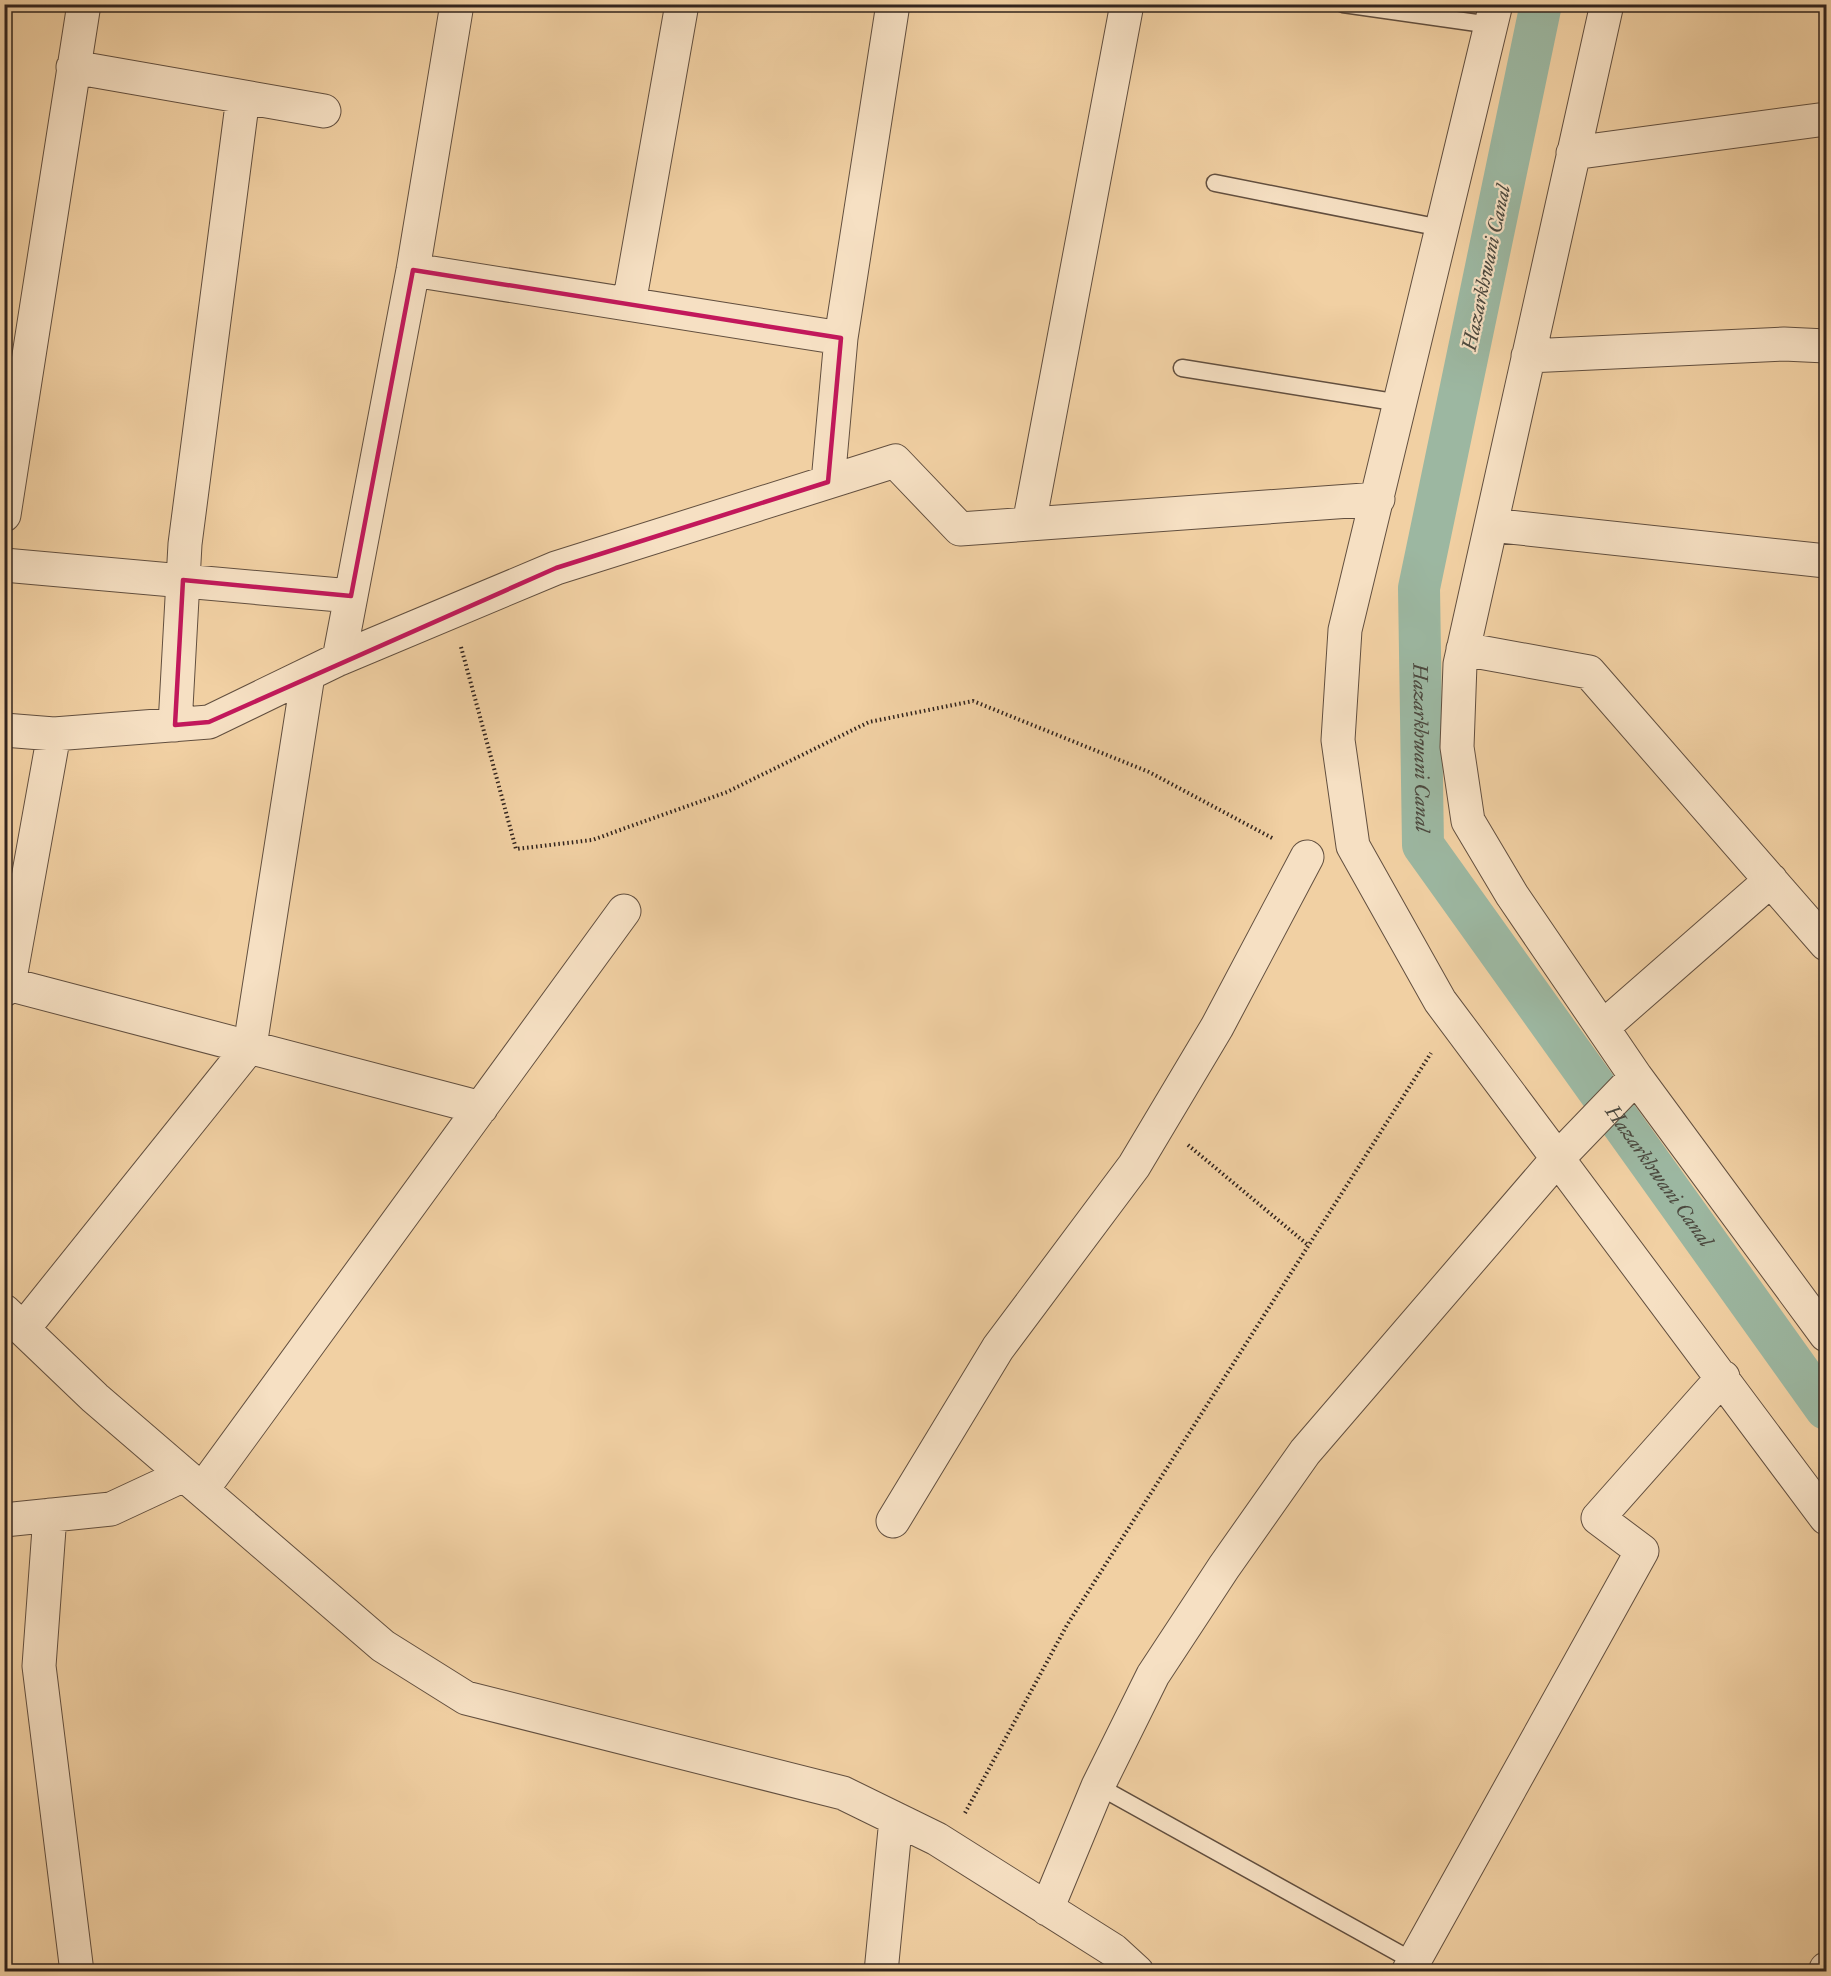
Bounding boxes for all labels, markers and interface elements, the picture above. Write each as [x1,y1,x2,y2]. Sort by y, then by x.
water label: Hazarkhwani Canal [1457,181,1516,354]
water label: Hazarkhwani Canal [1408,662,1435,834]
water label: Hazarkhwani Canal [1600,1099,1719,1253]

